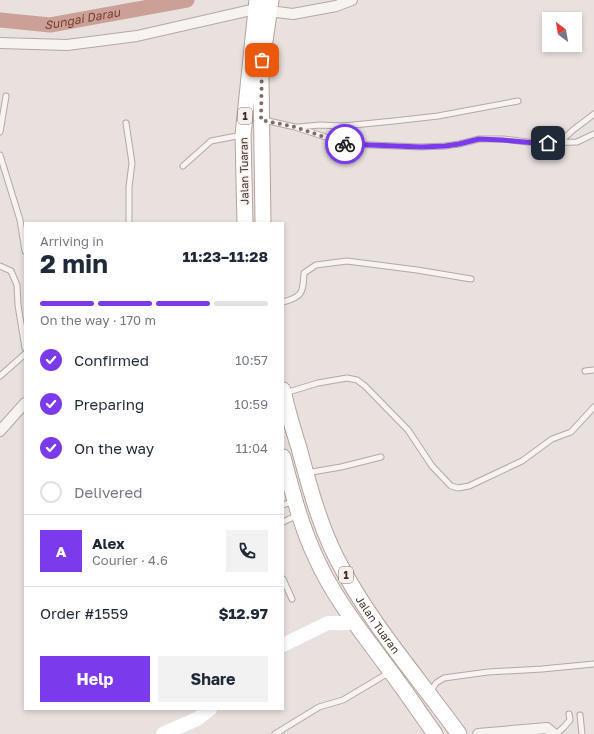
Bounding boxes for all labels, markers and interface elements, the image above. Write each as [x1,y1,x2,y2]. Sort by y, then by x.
water label: Sungai Darau [44,4,122,32]
north arrow [542,12,582,52]
map controls [542,12,582,52]
pin [245,43,279,77]
icon: bag [251,49,273,71]
road number: 1 [238,108,252,124]
courier [325,124,365,164]
pin [531,126,565,160]
icon: home [537,132,559,154]
icon: bike [334,133,356,155]
street label: Jalan Tuaran [236,137,251,205]
text: Arriving in [40,233,104,249]
text: 11:23–11:28 [182,247,268,265]
text: 2 min [40,248,108,279]
text: On the way · 170 m [40,312,156,328]
icon: check [40,349,62,371]
text: Confirmed [74,351,149,369]
text: 10:57 [235,352,268,368]
icon: check [40,393,62,415]
text: Preparing [74,395,144,413]
text: 10:59 [234,396,268,412]
icon: check [40,437,62,459]
text: On the way [74,439,154,457]
text: 11:04 [235,440,268,456]
text: Delivered [74,483,142,501]
button: phone [226,530,268,572]
text: Alex [92,534,125,552]
text: A [56,542,66,560]
text: Courier · 4.6 [92,552,168,568]
road number: 1 [339,567,353,583]
street label: Jalan Tuaran [354,593,403,656]
text: Order #1559 [40,604,128,622]
text: $12.97 [219,604,268,622]
button: Help [40,656,150,702]
button: Share [158,656,268,702]

